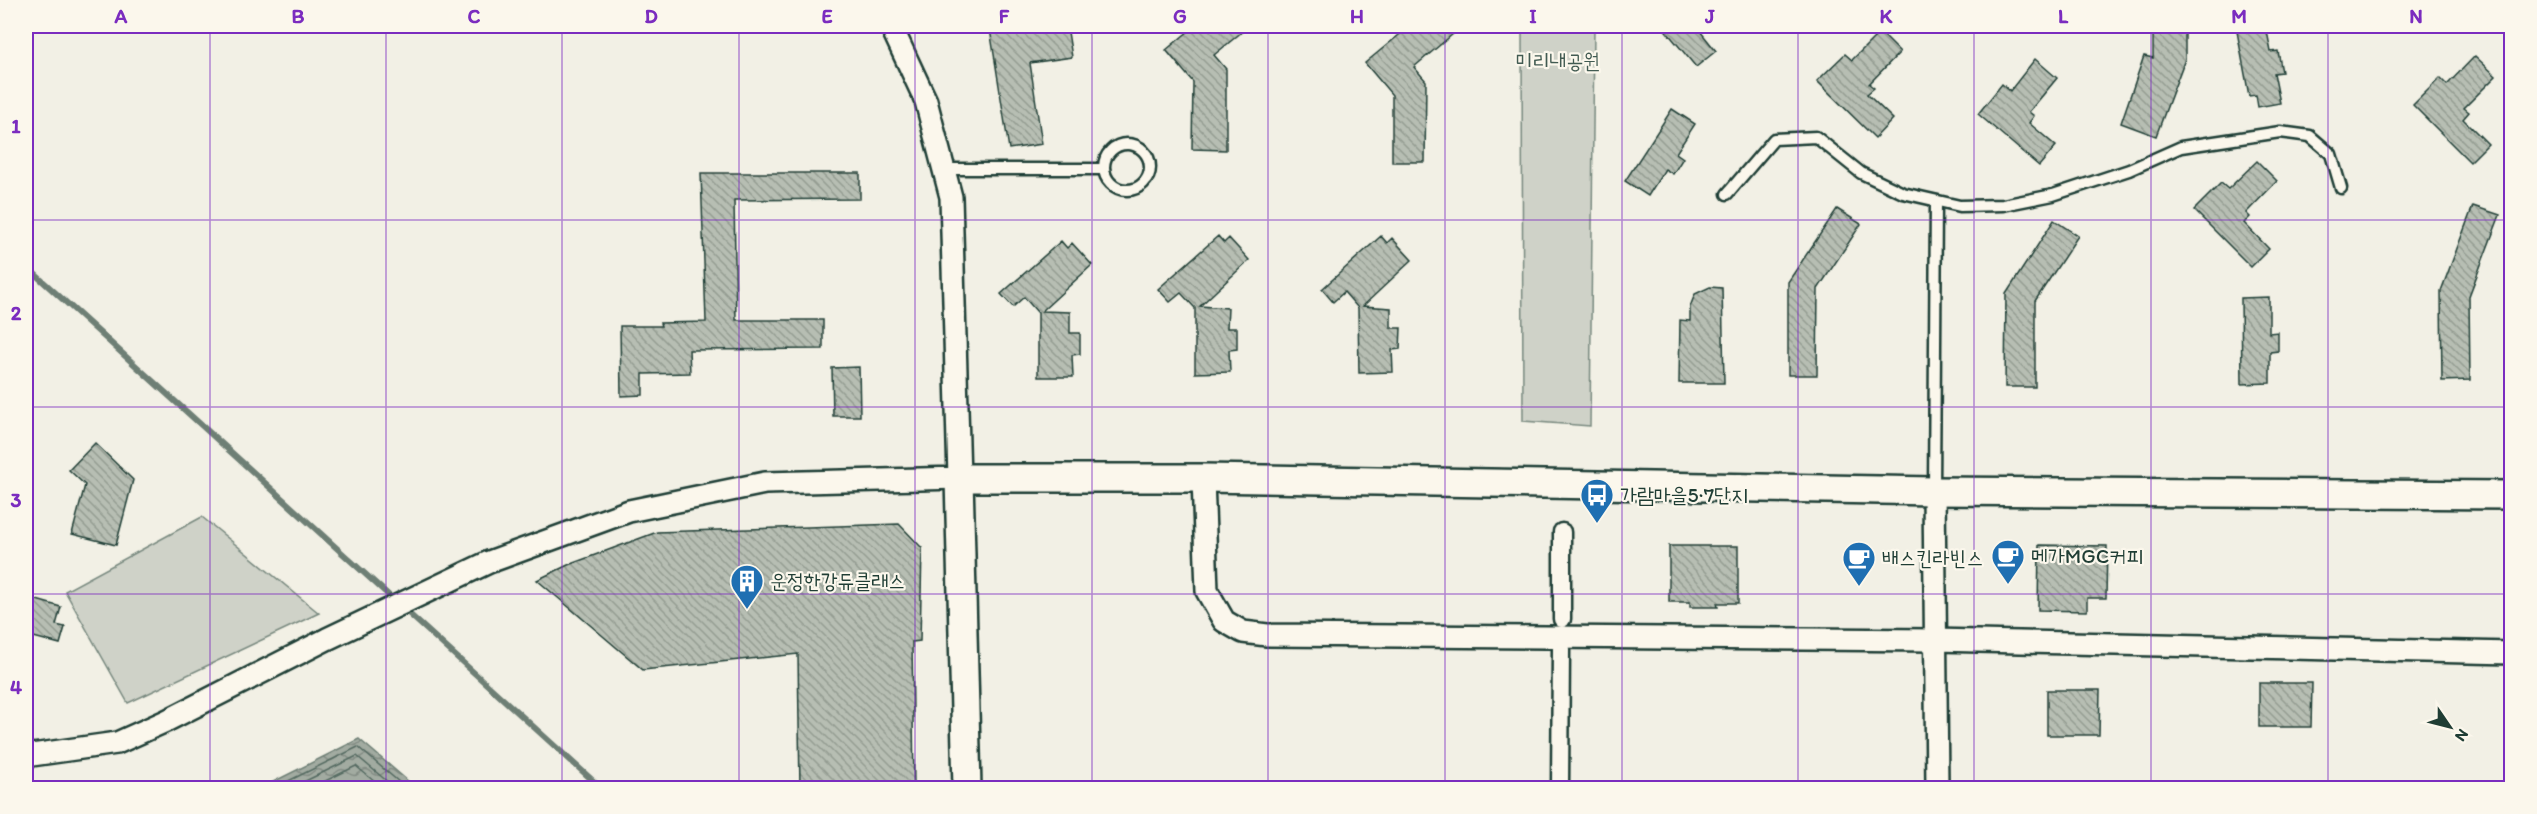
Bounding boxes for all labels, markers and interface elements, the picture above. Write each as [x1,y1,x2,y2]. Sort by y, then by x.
text: A [114,4,128,28]
text: B [292,4,305,28]
text: C [468,4,481,28]
text: D [644,4,658,28]
text: E [821,4,833,28]
text: F [999,4,1010,28]
text: G [1173,4,1187,28]
text: H [1350,4,1364,28]
text: I [1529,4,1537,28]
text: J [1704,4,1715,28]
text: K [1880,4,1894,28]
text: L [2058,4,2069,28]
text: M [2231,4,2247,28]
text: N [2409,4,2423,28]
park label: 미리내공원 [1516,48,1600,73]
text: 1 [11,114,21,138]
text: 2 [11,301,22,325]
bus stop icon: 가람마을5·7단지 [1579,477,1615,524]
place label: 가람마을5·7단지 [1620,482,1748,507]
text: 3 [11,488,22,512]
cafe icon: 메가MGC커피 [1990,538,2026,585]
cafe icon: 배스킨라빈스 [1841,540,1877,587]
place label: 메가MGC커피 [2031,543,2143,568]
place label: 배스킨라빈스 [1882,545,1983,570]
building icon: 운정한강듀클래스 [729,563,765,610]
place label: 운정한강듀클래스 [770,568,905,593]
text: 4 [10,675,22,699]
north arrow [2420,697,2480,757]
text: N [2451,725,2473,745]

